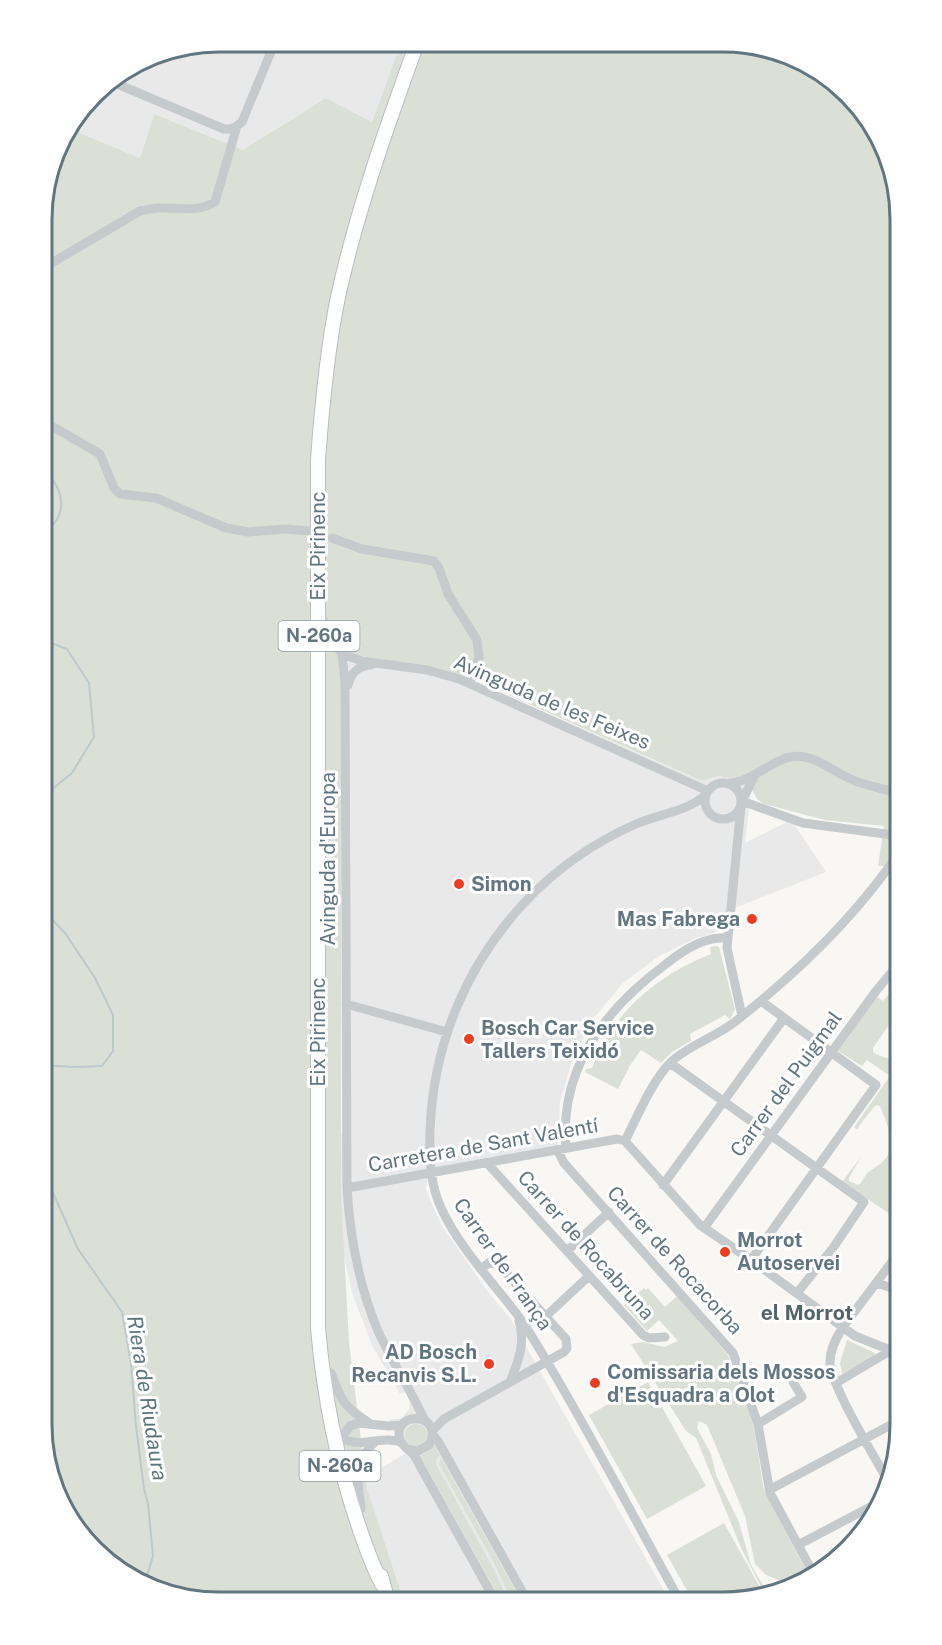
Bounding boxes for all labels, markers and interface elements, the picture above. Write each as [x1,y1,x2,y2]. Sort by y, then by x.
street label: Eix Pirinenc [306,491,330,601]
road number: N-260a [278,621,360,651]
street label: Avinguda de les Feixes [450,650,654,754]
street label: Avinguda d'Europa [316,772,340,946]
place label: Simon [471,872,532,896]
marker: Simon [452,877,466,891]
place label: Mas Fabrega [617,907,740,931]
marker: Mas Fabrega [745,912,759,926]
street label: Eix Pirinenc [306,977,330,1087]
street label: Carrer del Puigmal [725,1006,847,1162]
place label: Bosch Car Service Tallers Teixidó [481,1016,654,1063]
marker: Bosch Car Service Tallers Teixidó [462,1032,476,1046]
street label: Carretera de Sant Valentí [366,1113,601,1177]
street label: Carrer de Rocabruna [513,1166,659,1324]
street label: Carrer de Rocacorba [602,1181,748,1339]
street label: Carrer de França [449,1193,557,1335]
place label: Morrot Autoservei [737,1228,840,1275]
marker: Morrot Autoservei [718,1245,732,1259]
district label: el Morrot [761,1300,853,1325]
water label: Riera de Riudaura [122,1314,173,1482]
place label: AD Bosch Recanvis S.L. [351,1340,477,1387]
marker: AD Bosch Recanvis S.L. [482,1357,496,1371]
place label: Comissaria dels Mossos d'Esquadra a Olot [607,1360,835,1407]
marker: Comissaria dels Mossos d'Esquadra a Olot [588,1376,602,1390]
road number: N-260a [300,1451,380,1481]

